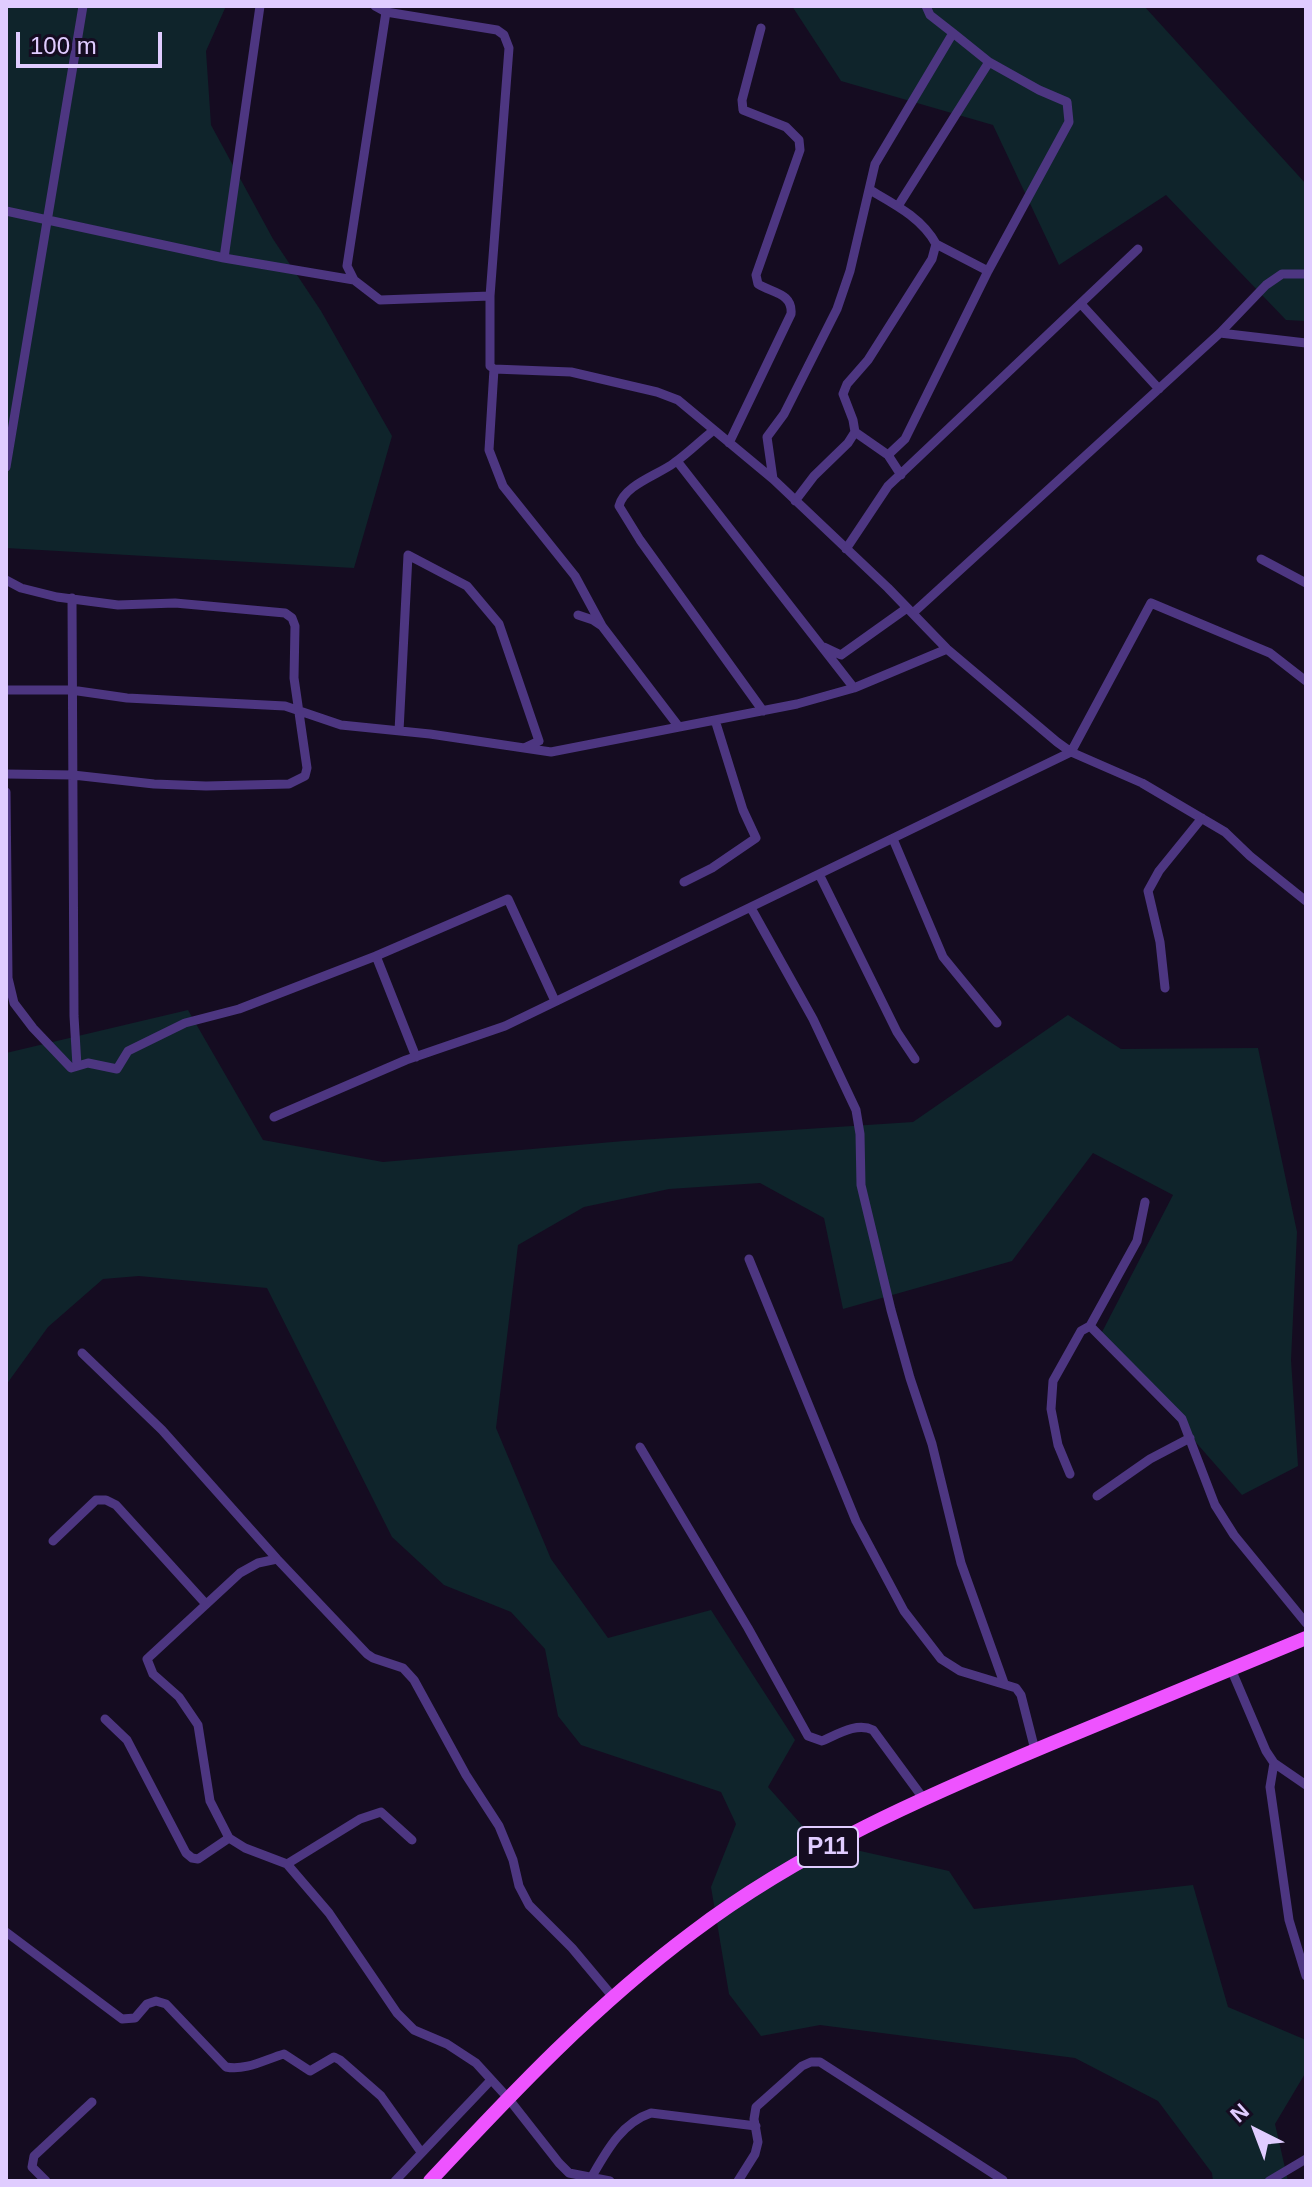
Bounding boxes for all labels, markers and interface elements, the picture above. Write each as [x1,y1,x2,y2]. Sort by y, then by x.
scale bar [20,16,166,66]
text: 100 m [30,32,97,59]
road number: P11 [798,1827,858,1867]
north arrow [1216,2091,1296,2171]
text: N [1225,2098,1254,2127]

